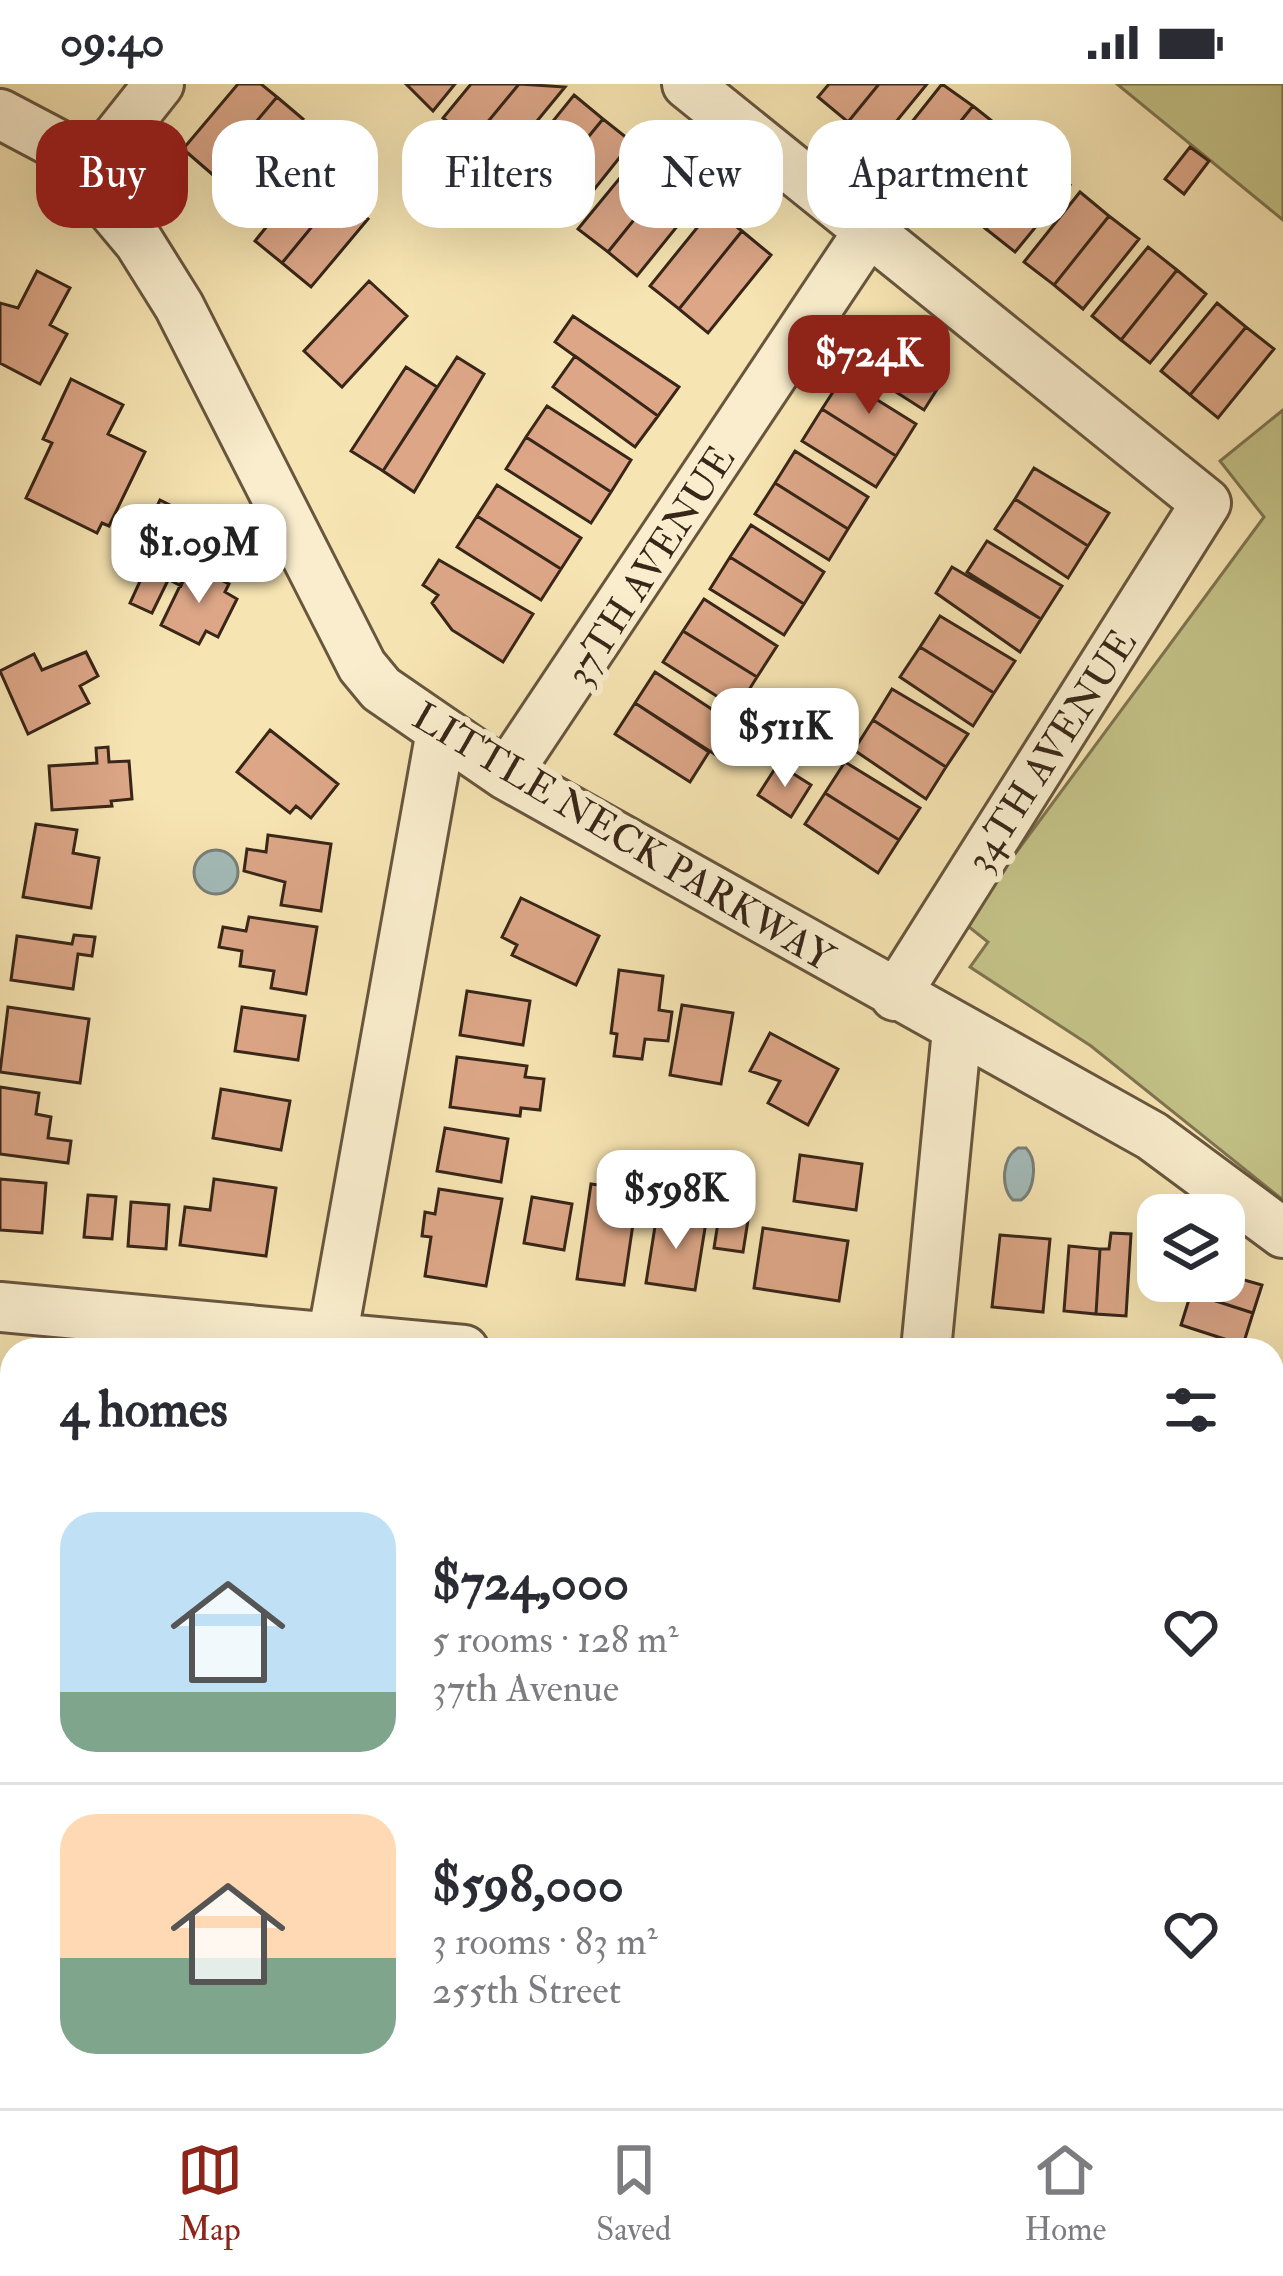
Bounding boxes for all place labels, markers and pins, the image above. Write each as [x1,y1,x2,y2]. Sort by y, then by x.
pin: $724K [785,315,953,417]
pin: $1.09M [101,504,297,606]
pin: $511K [701,688,869,790]
pin: $598K [592,1150,760,1252]

